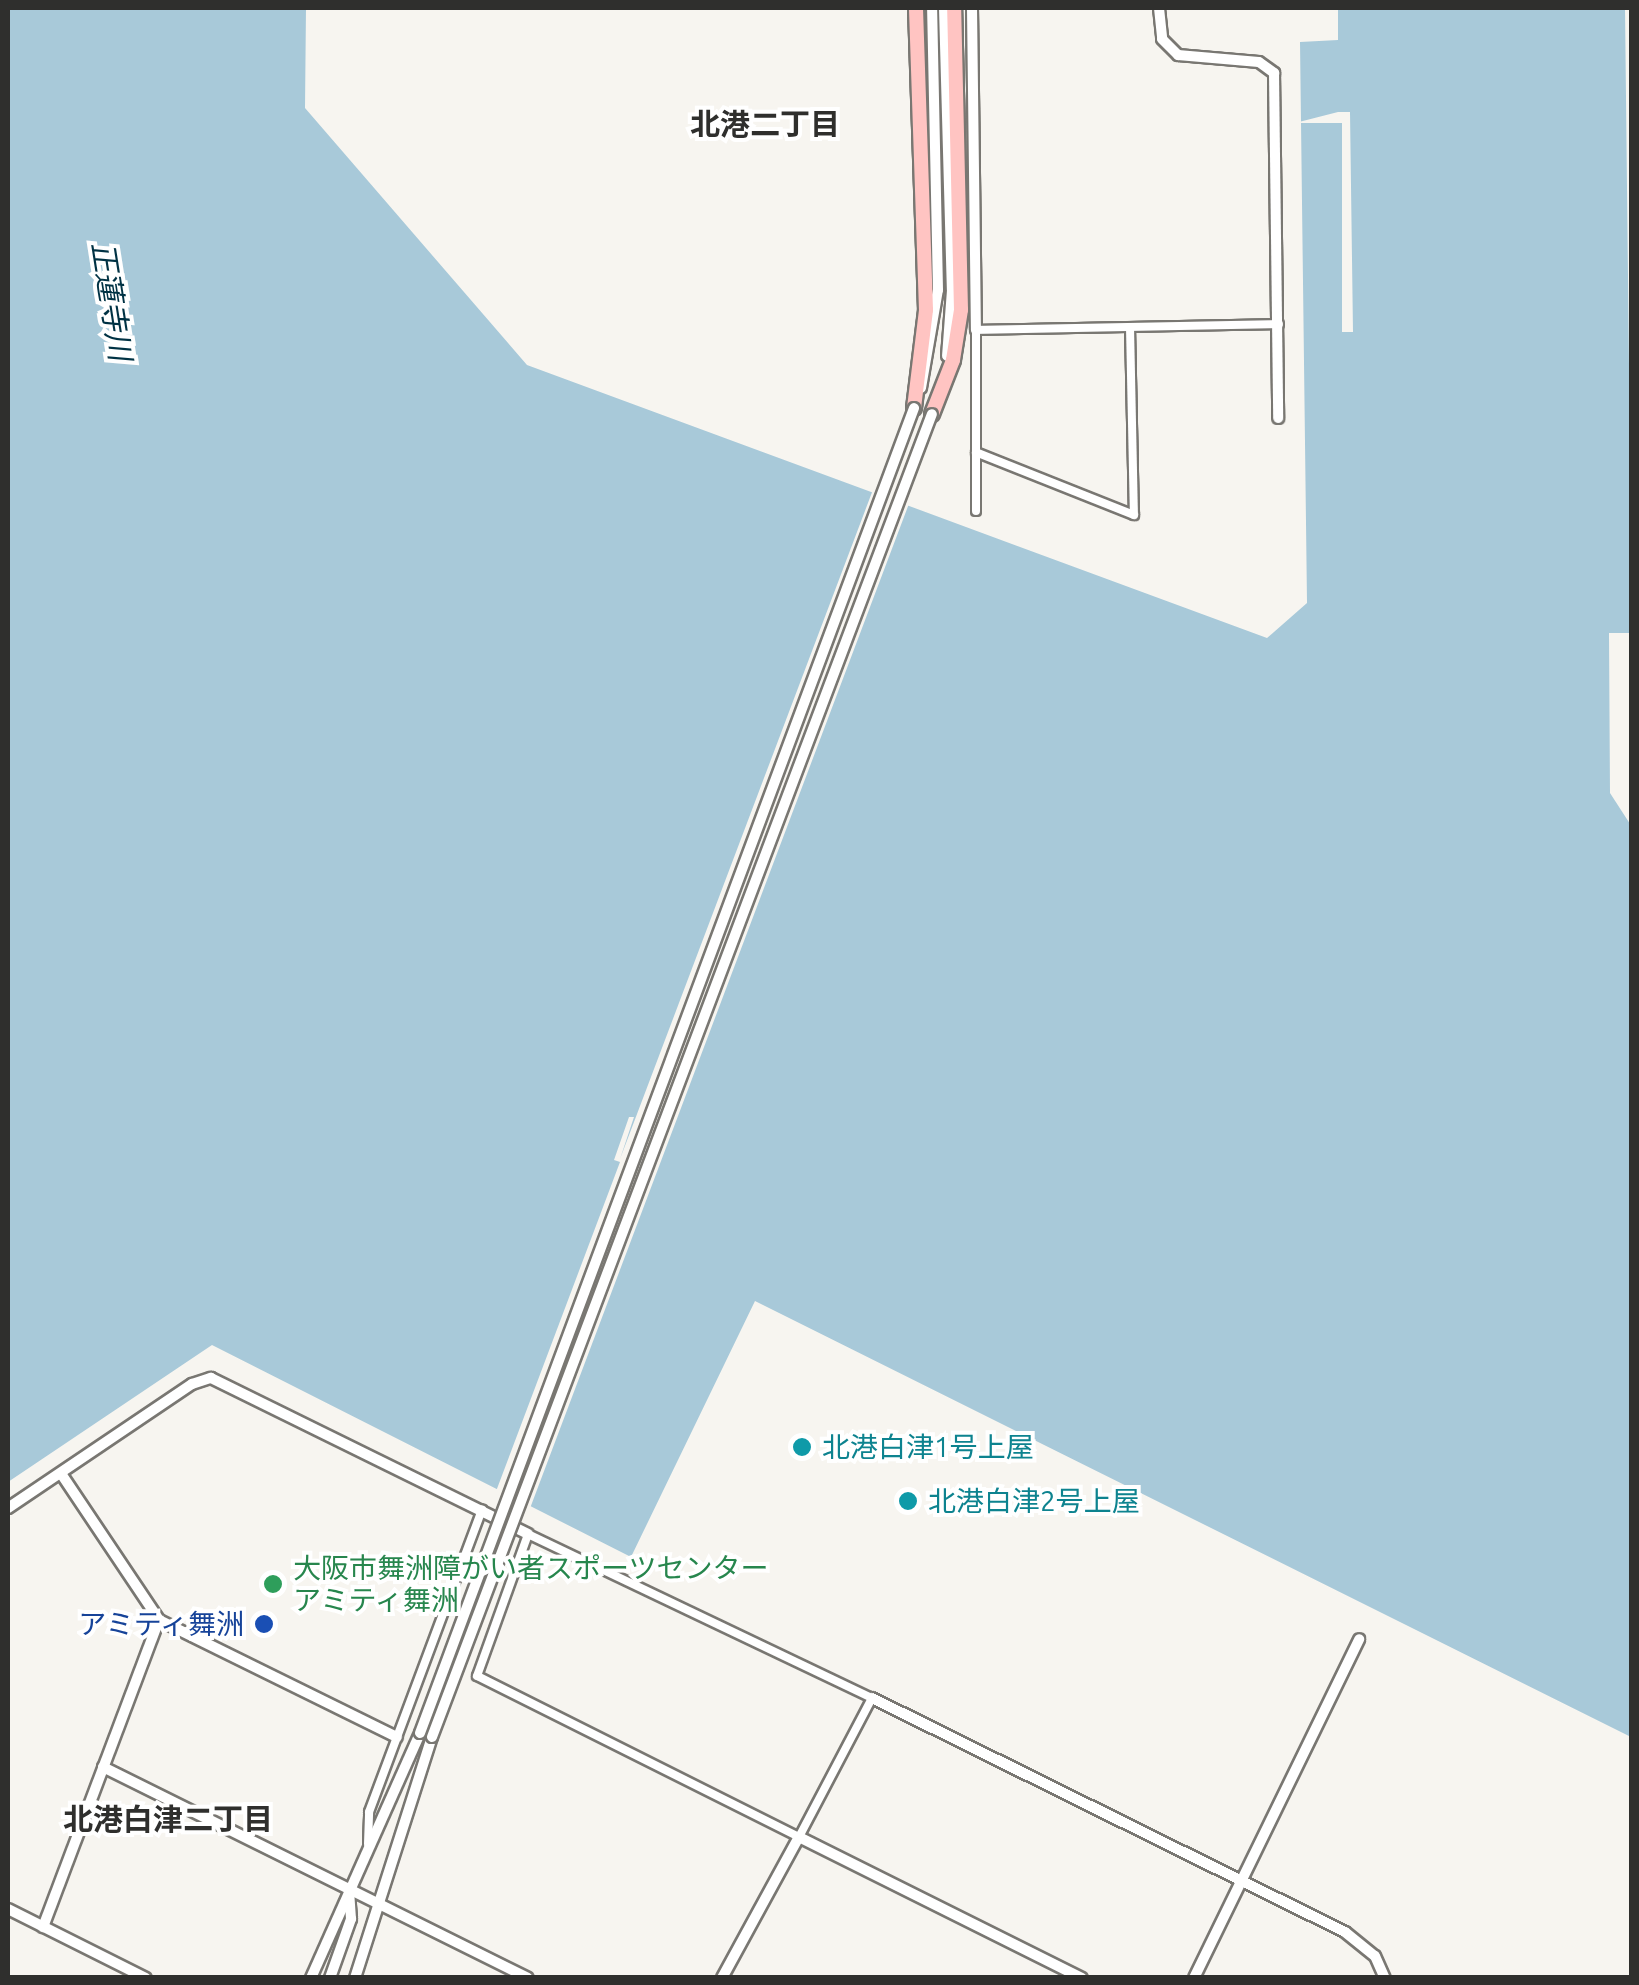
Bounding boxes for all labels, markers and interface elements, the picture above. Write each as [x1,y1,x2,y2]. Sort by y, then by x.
district label: 北港二丁目 [690,106,840,142]
water label: 正蓮寺川 [85,239,139,363]
place label: 北港白津1号上屋 [822,1430,1034,1464]
marker: 北港白津1号上屋 [791,1436,813,1458]
place label: 北港白津2号上屋 [928,1484,1140,1518]
marker: 北港白津2号上屋 [897,1490,919,1512]
place label: 大阪市舞洲障がい者スポーツセンター アミティ舞洲 [293,1551,769,1617]
marker: 大阪市舞洲障がい者スポーツセンター アミティ舞洲 [262,1573,284,1595]
place label: アミティ舞洲 [76,1607,244,1641]
marker: アミティ舞洲 [253,1613,275,1635]
district label: 北港白津二丁目 [63,1801,273,1837]

